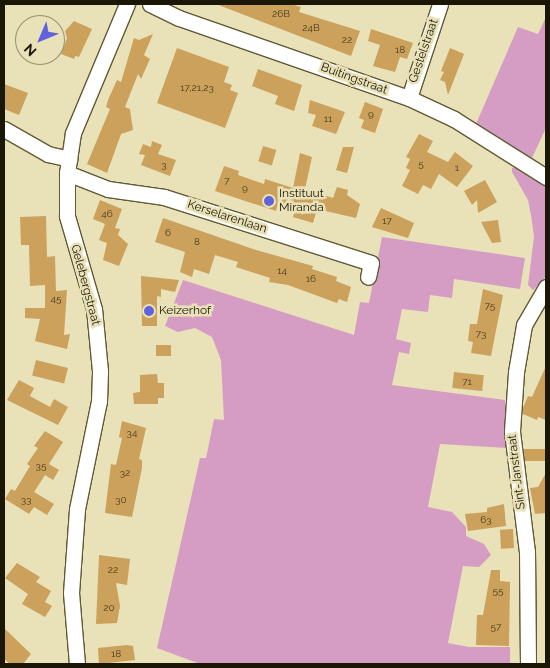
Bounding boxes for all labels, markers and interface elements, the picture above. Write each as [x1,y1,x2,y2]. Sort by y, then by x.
house number: 26B [272,8,290,20]
north arrow [15,15,65,65]
street label: Gestelstraat [406,17,442,85]
house number: 24B [302,22,320,34]
house number: 22 [342,34,352,46]
text: N [21,40,40,59]
house number: 18 [395,44,405,56]
street label: Buitingstraat [319,60,389,98]
house number: 17,21,23 [180,82,214,94]
house number: 9 [368,108,374,120]
house number: 11 [324,113,332,125]
house number: 5 [418,158,424,170]
house number: 3 [161,159,167,171]
house number: 1 [455,162,459,174]
house number: 7 [224,175,230,187]
house number: 9 [242,182,248,194]
place label: Instituut Miranda [279,187,324,215]
marker: Instituut Miranda [263,195,275,207]
street label: Kerselarenlaan [185,197,269,237]
house number: 46 [101,208,113,220]
house number: 17 [382,215,392,227]
house number: 6 [165,227,171,239]
house number: 8 [194,236,200,248]
street label: Gelebergstraat [67,243,103,327]
house number: 14 [277,265,287,277]
house number: 16 [306,273,316,285]
house number: 45 [51,293,61,305]
house number: 75 [485,300,495,312]
place label: Keizerhof [159,304,211,318]
marker: Keizerhof [143,305,155,317]
house number: 73 [476,328,486,340]
house number: 71 [462,376,472,388]
house number: 34 [127,427,137,439]
street label: Sint-Janstraat [505,434,529,510]
house number: 35 [36,460,46,472]
house number: 32 [120,467,130,479]
house number: 33 [21,494,31,506]
house number: 30 [115,494,127,506]
house number: 63 [480,514,492,526]
house number: 22 [108,564,118,576]
house number: 55 [493,585,503,597]
house number: 20 [103,602,115,614]
house number: 57 [491,621,501,633]
house number: 18 [111,648,121,660]

